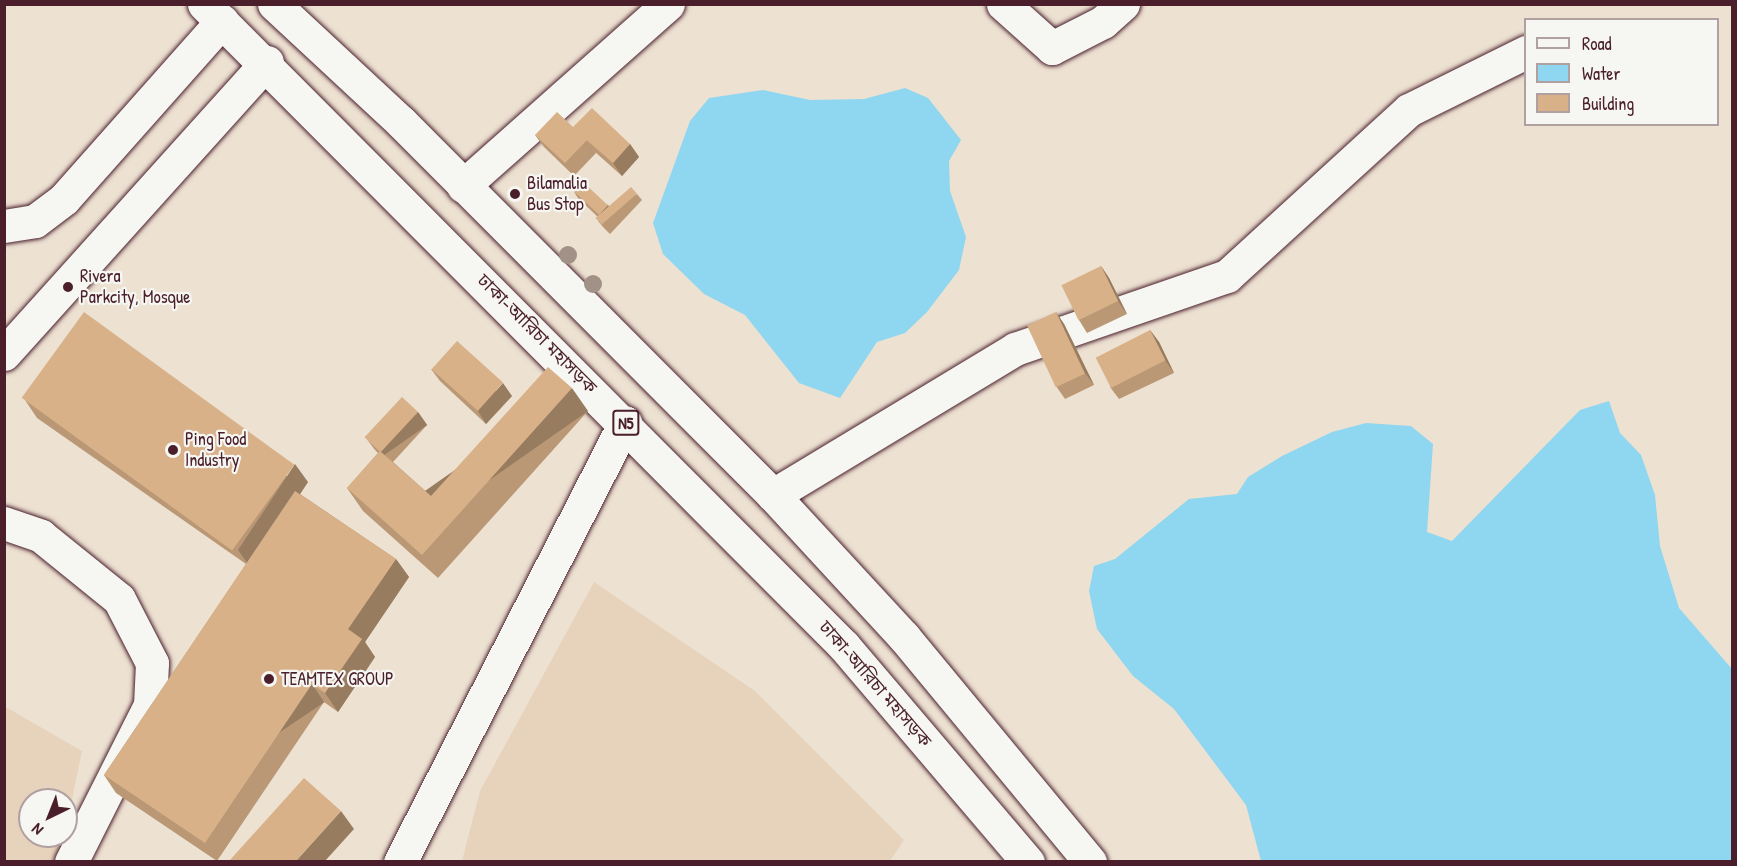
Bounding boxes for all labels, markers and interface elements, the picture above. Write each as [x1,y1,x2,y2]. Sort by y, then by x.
legend [1524,18,1719,126]
text: Road [1582,31,1612,56]
text: Water [1582,61,1620,86]
text: Building [1582,91,1634,116]
place label: Bilamalia Bus Stop [527,173,587,216]
marker: Bilamalia Bus Stop [508,187,522,201]
place label: Rivera Parkcity, Mosque [80,266,190,308]
street label: ঢাকা-আরিচা মহাসড়ক [473,270,601,398]
marker: Rivera Parkcity, Mosque [61,280,75,294]
road number: N5 [611,410,641,436]
place label: Ping Food Industry [185,429,246,472]
marker: Ping Food Industry [166,443,180,457]
street label: ঢাকা-আরিচা মহাসড়ক [814,616,936,752]
place label: TEAMTEX GROUP [281,668,394,690]
marker: TEAMTEX GROUP [262,672,276,686]
north arrow [18,788,78,848]
text: N [26,819,48,841]

